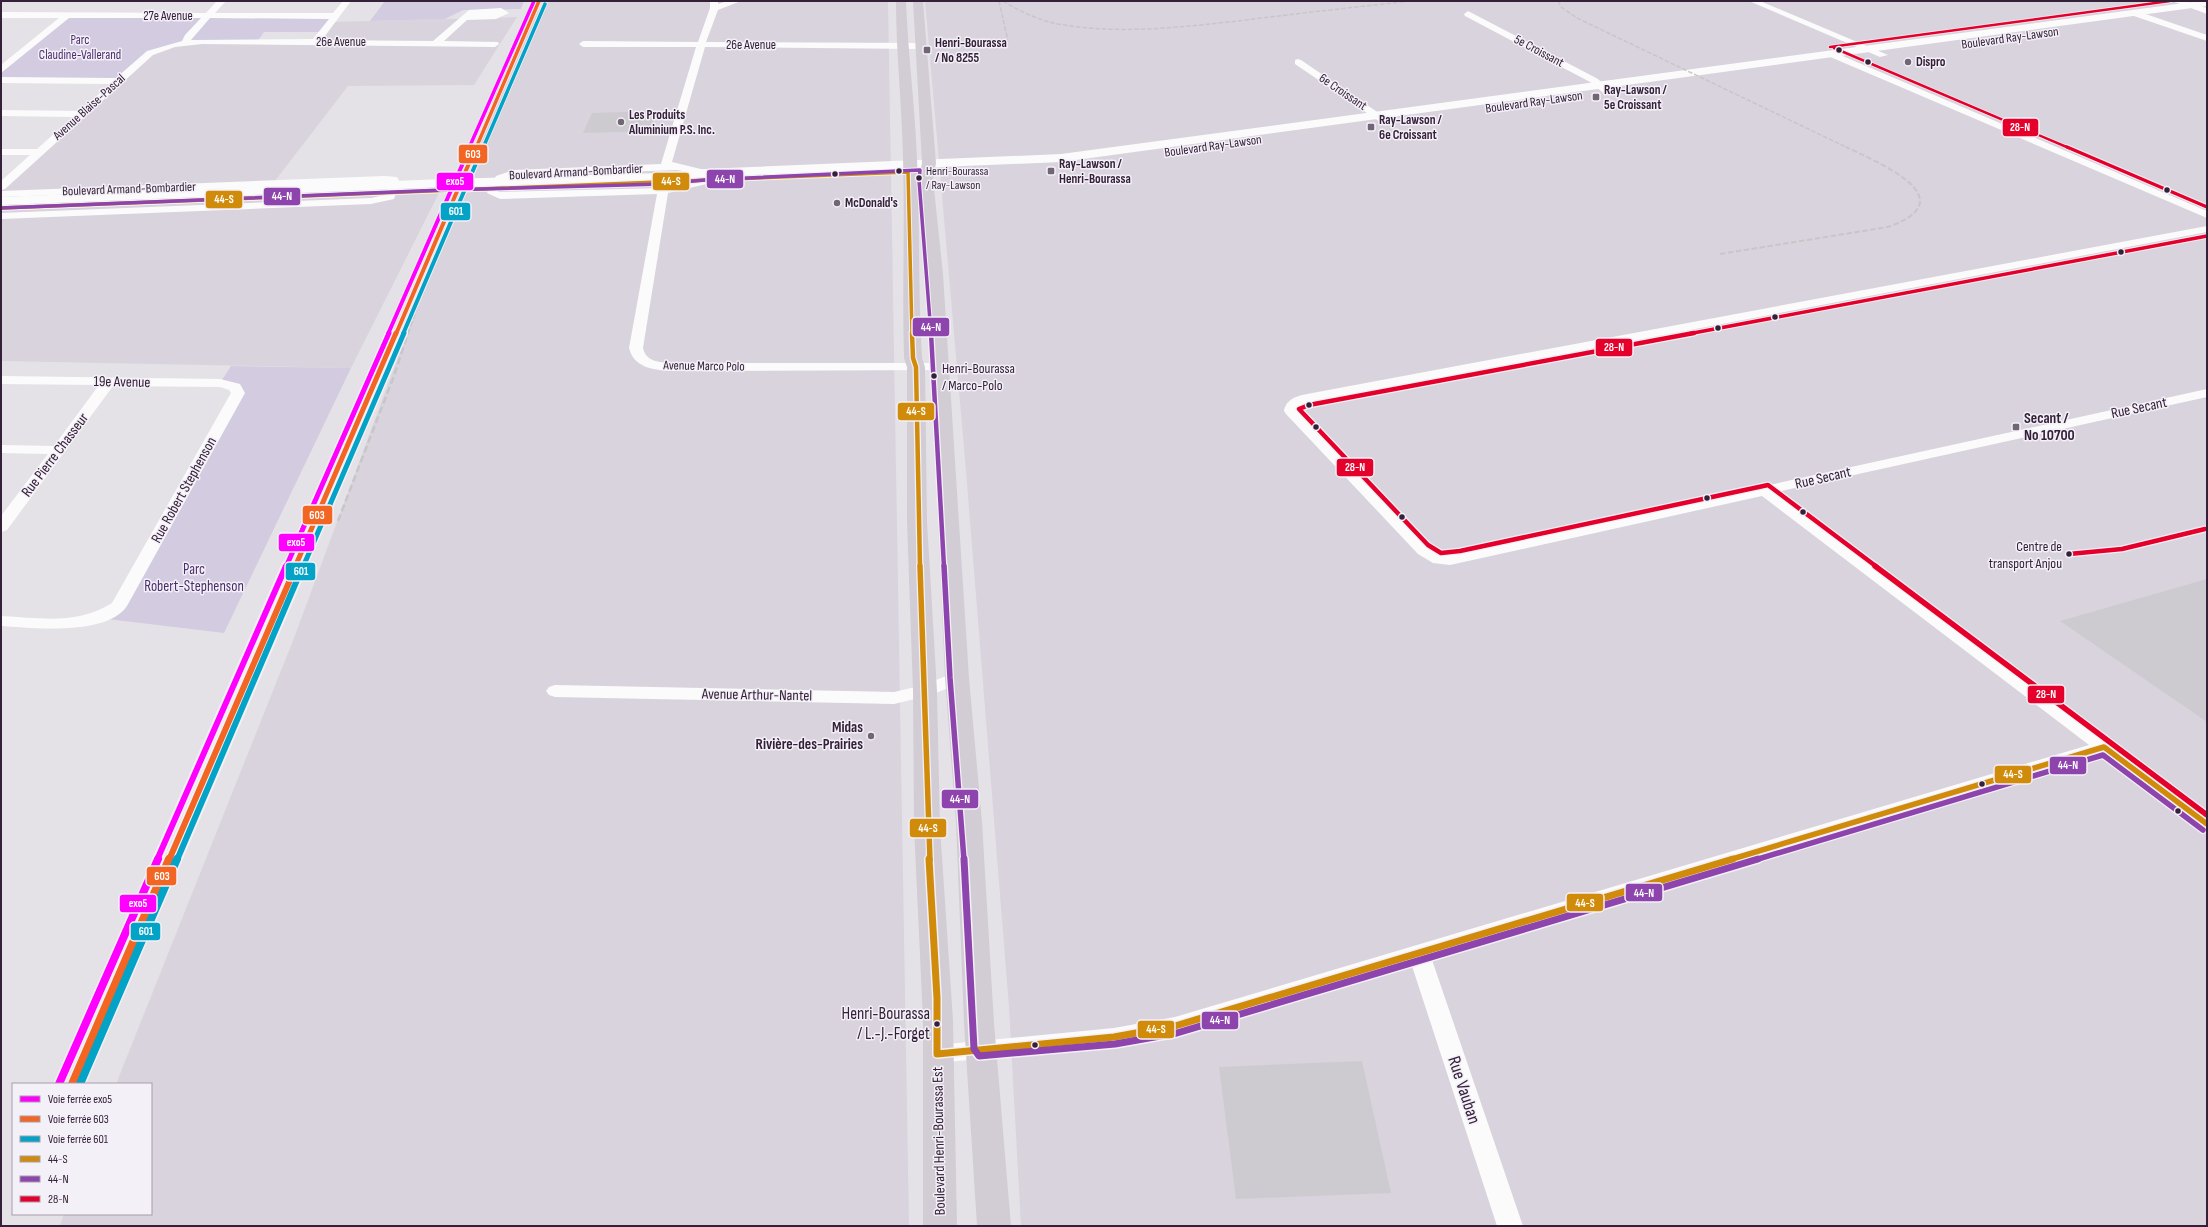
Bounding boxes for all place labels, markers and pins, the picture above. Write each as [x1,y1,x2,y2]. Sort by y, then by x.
place label: Henri-Bourassa / No 8255 [935,35,1007,66]
marker: Henri-Bourassa / No 8255 [922,45,932,55]
unlabelled marker [1834,45,1844,55]
place label: Dispro [1916,54,1946,70]
unlabelled marker [1863,57,1873,67]
marker: Dispro [1903,57,1913,67]
place label: Ray-Lawson / 5e Croissant [1604,82,1667,113]
marker: Ray-Lawson / 5e Croissant [1591,92,1601,102]
place label: Les Produits Aluminium P.S. Inc. [628,107,715,138]
place label: Ray-Lawson / 6e Croissant [1379,112,1442,143]
marker: Les Produits Aluminium P.S. Inc. [616,117,626,127]
marker: Ray-Lawson / 6e Croissant [1366,122,1376,132]
place label: Ray-Lawson / Henri-Bourassa [1059,156,1131,187]
place label: Henri-Bourassa / Ray-Lawson [926,164,989,193]
unlabelled marker [894,166,904,176]
marker: Ray-Lawson / Henri-Bourassa [1046,166,1056,176]
unlabelled marker [830,169,840,179]
marker: Henri-Bourassa / Ray-Lawson [914,173,924,183]
unlabelled marker [2162,185,2172,195]
place label: McDonald's [845,195,898,211]
marker: McDonald's [832,198,842,208]
unlabelled marker [2116,247,2126,257]
unlabelled marker [1770,312,1780,322]
unlabelled marker [1713,323,1723,333]
place label: Henri-Bourassa / Marco-Polo [942,360,1015,394]
marker: Henri-Bourassa / Marco-Polo [929,371,939,381]
unlabelled marker [1304,400,1314,410]
place label: Secant / No 10700 [2024,409,2075,445]
unlabelled marker [1311,422,1321,432]
marker: Secant / No 10700 [2011,422,2021,432]
unlabelled marker [1702,493,1712,503]
unlabelled marker [1798,507,1808,517]
unlabelled marker [1397,512,1407,522]
place label: Centre de transport Anjou [1989,538,2062,572]
marker: Centre de transport Anjou [2064,549,2074,559]
place label: Midas Rivière-des-Prairies [756,718,863,754]
marker: Midas Rivière-des-Prairies [866,731,876,741]
unlabelled marker [1977,779,1987,789]
unlabelled marker [2173,806,2183,816]
place label: Henri-Bourassa / L.-J.-Forget [842,1004,930,1044]
marker: Henri-Bourassa / L.-J.-Forget [932,1019,942,1029]
unlabelled marker [1030,1040,1040,1050]

